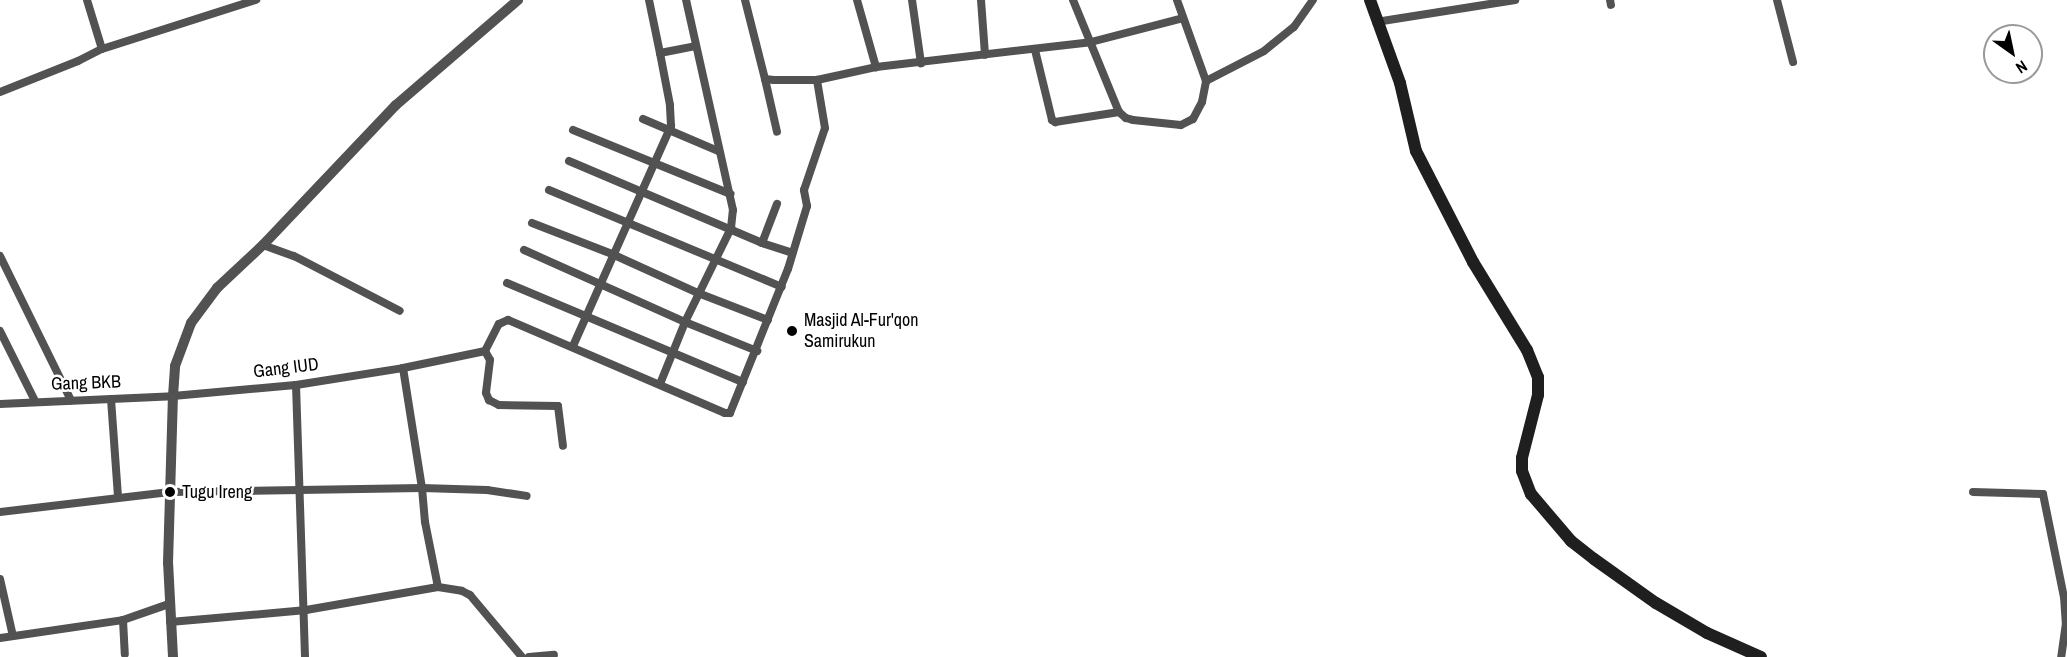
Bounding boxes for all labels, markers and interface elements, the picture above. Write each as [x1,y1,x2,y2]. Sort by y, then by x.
north arrow [1983,24,2043,84]
text: N [2012,56,2032,79]
place label: Masjid Al-Fur'qon Samirukun [804,310,919,352]
marker: Masjid Al-Fur'qon Samirukun [785,324,799,338]
street label: Gang IUD [252,353,320,383]
street label: Gang BKB [51,371,121,395]
place label: Tugu Ireng [182,481,252,503]
marker: Tugu Ireng [163,485,177,499]

